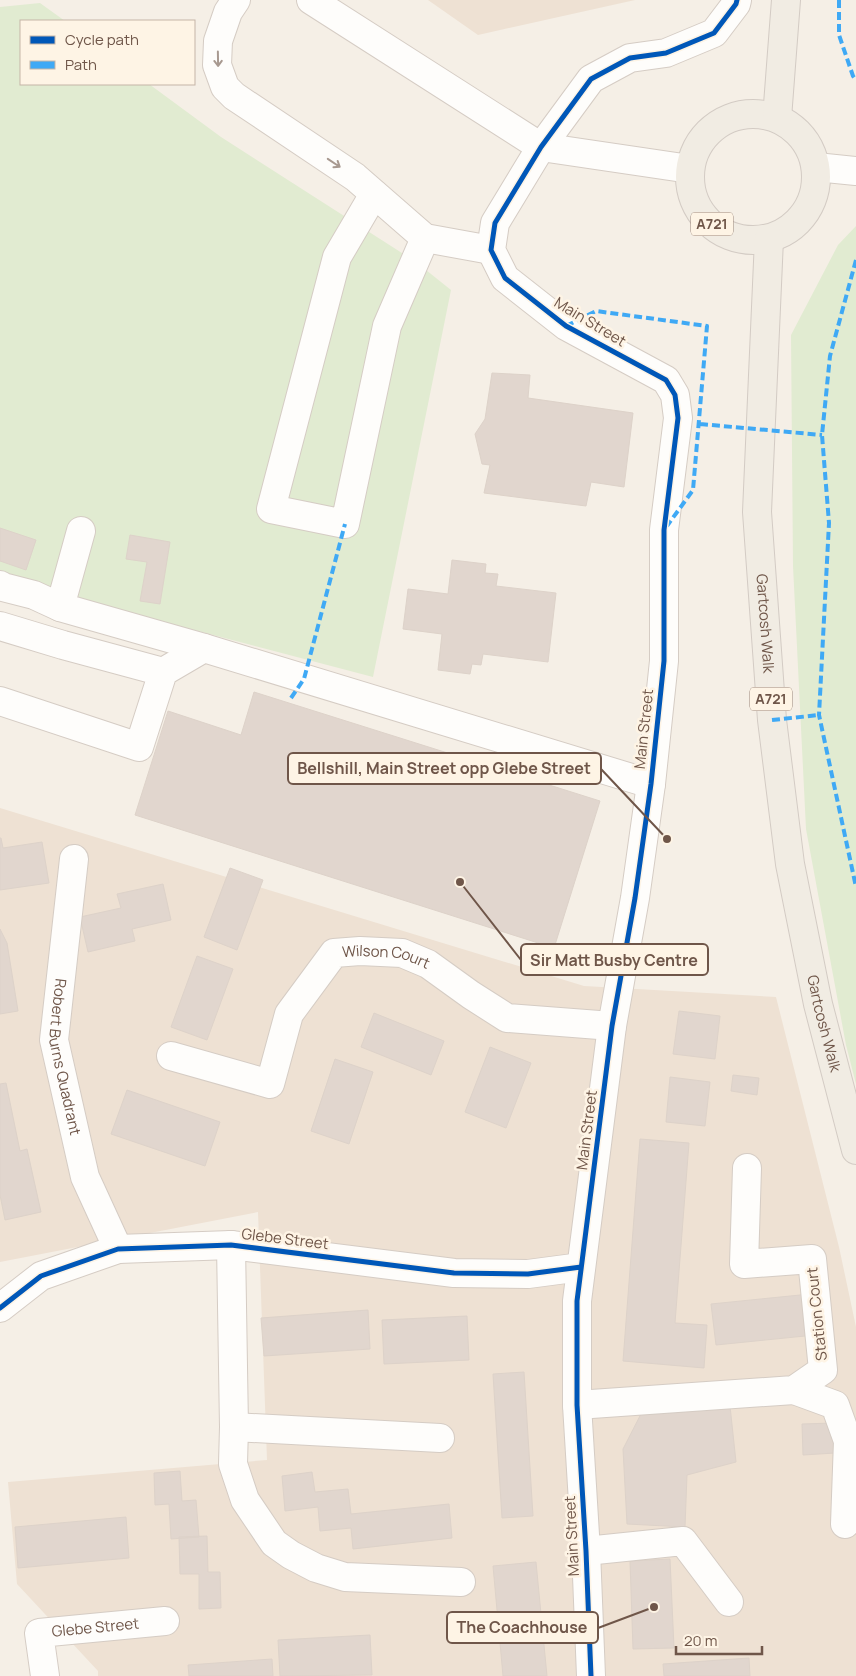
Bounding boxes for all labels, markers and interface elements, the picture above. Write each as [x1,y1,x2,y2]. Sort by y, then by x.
legend [20,20,195,85]
text: Cycle path [65,29,139,50]
one-way arrow [213,51,223,67]
text: Path [65,54,97,75]
one-way arrow [327,158,341,168]
road number: A721 [691,212,733,235]
street label: Main Street [550,292,630,351]
street label: Gartcosh Walk [751,573,780,674]
street label: Main Street [629,688,658,770]
road number: A721 [750,688,792,711]
callout: Bellshill, Main Street opp Glebe Street [288,753,601,784]
text: Bellshill, Main Street opp Glebe Street [297,757,591,779]
street label: Wilson Court [341,940,433,974]
callout: Sir Matt Busby Centre [521,944,708,975]
text: Sir Matt Busby Centre [530,949,698,971]
street label: Gartcosh Walk [802,973,846,1075]
street label: Robert Burns Quadrant [44,978,86,1137]
street label: Main Street [571,1089,602,1171]
street label: Glebe Street [240,1223,330,1254]
street label: Station Court [801,1266,832,1362]
street label: Main Street [559,1495,584,1577]
callout: The Coachhouse [447,1612,598,1643]
street label: Glebe Street [51,1613,140,1642]
text: The Coachhouse [457,1616,588,1638]
scale bar [676,1624,762,1656]
text: 20 m [684,1630,717,1651]

